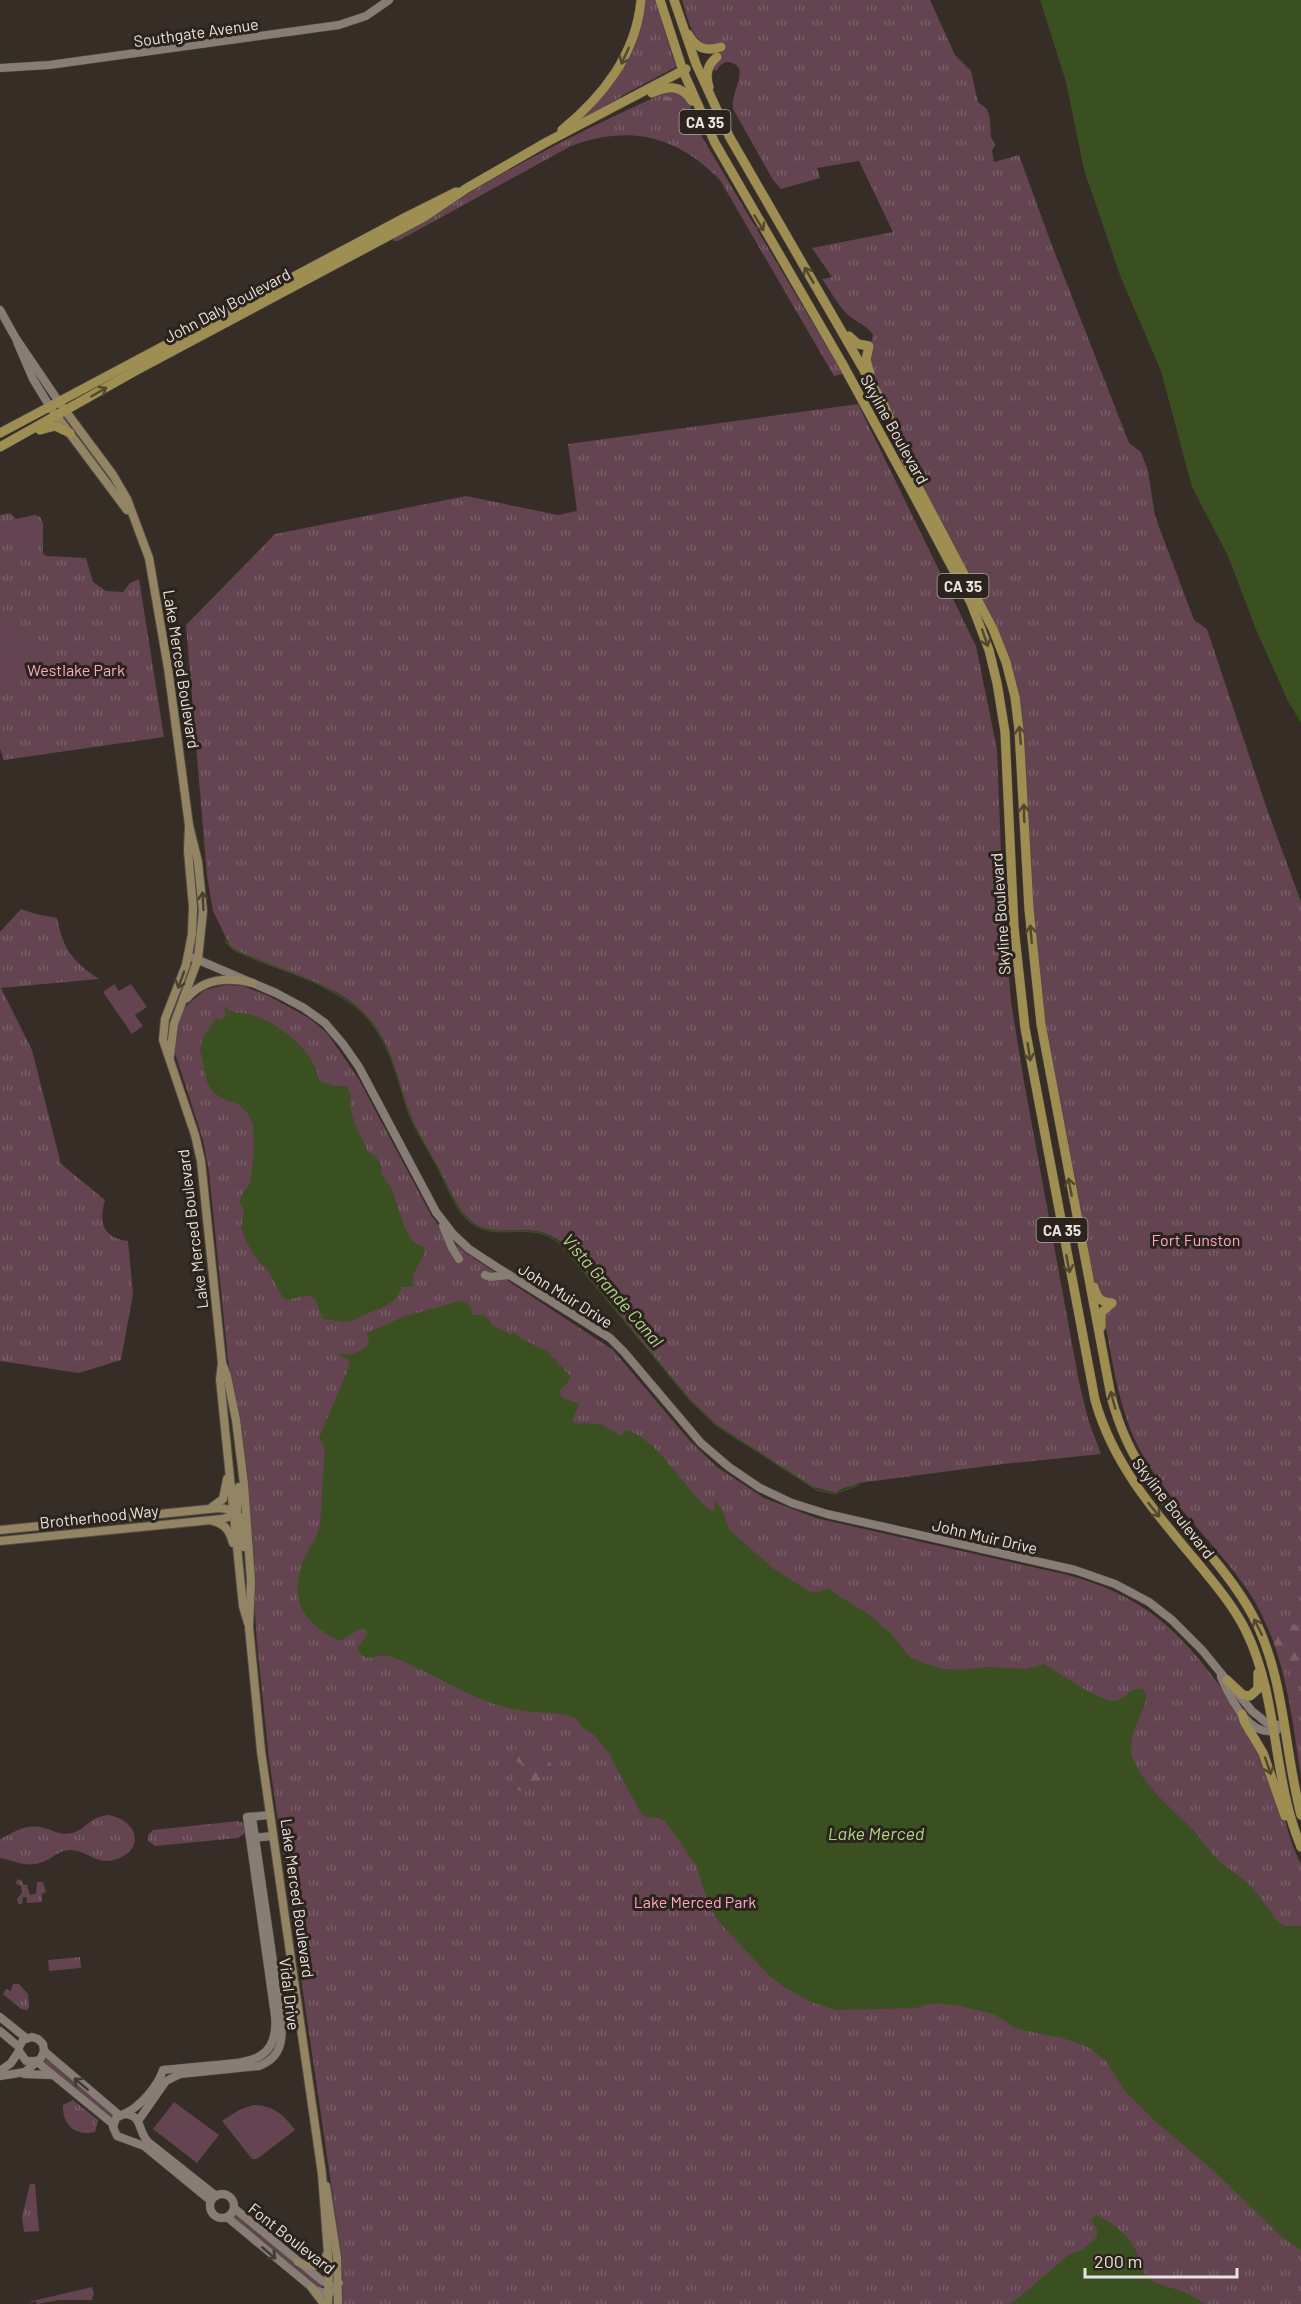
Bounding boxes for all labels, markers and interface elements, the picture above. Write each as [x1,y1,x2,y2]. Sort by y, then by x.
street label: Southgate Avenue [132,14,260,50]
one-way arrow [618,46,630,64]
road number: CA 35 [680,110,730,134]
one-way arrow [753,214,765,231]
street label: John Daly Boulevard [161,264,293,346]
one-way arrow [803,267,815,284]
street label: Skyline Boulevard [857,371,933,487]
one-way arrow [90,386,107,398]
road number: CA 35 [938,574,988,598]
street label: Lake Merced Boulevard [160,588,204,750]
one-way arrow [980,628,991,647]
park label: Westlake Park [27,660,125,679]
one-way arrow [1014,725,1025,745]
one-way arrow [1018,803,1029,823]
street label: Skyline Boulevard [986,852,1014,976]
one-way arrow [197,891,208,911]
one-way arrow [1025,924,1036,944]
one-way arrow [174,971,185,989]
one-way arrow [1023,1041,1034,1061]
street label: Lake Merced Boulevard [173,1148,211,1310]
one-way arrow [1064,1177,1075,1197]
road number: CA 35 [1036,1218,1088,1242]
water label: Vista Grande Canal [558,1229,668,1351]
park label: Fort Funston [1152,1230,1240,1249]
one-way arrow [1063,1254,1074,1273]
street label: John Muir Drive [516,1259,616,1331]
one-way arrow [1106,1391,1118,1410]
street label: Skyline Boulevard [1129,1454,1219,1562]
street label: Brotherhood Way [38,1500,160,1532]
one-way arrow [1147,1502,1160,1518]
street label: John Muir Drive [931,1515,1039,1557]
one-way arrow [1252,1618,1264,1636]
one-way arrow [1264,1756,1275,1775]
street label: Lake Merced Boulevard [277,1817,319,1979]
water label: Lake Merced [828,1822,925,1844]
park label: Lake Merced Park [634,1892,756,1911]
street label: Vidal Drive [276,1957,304,2031]
one-way arrow [73,2077,89,2090]
street label: Font Boulevard [245,2198,339,2278]
scale bar [1085,2241,1236,2279]
one-way arrow [261,2246,277,2259]
text: 200 m [1094,2250,1142,2272]

